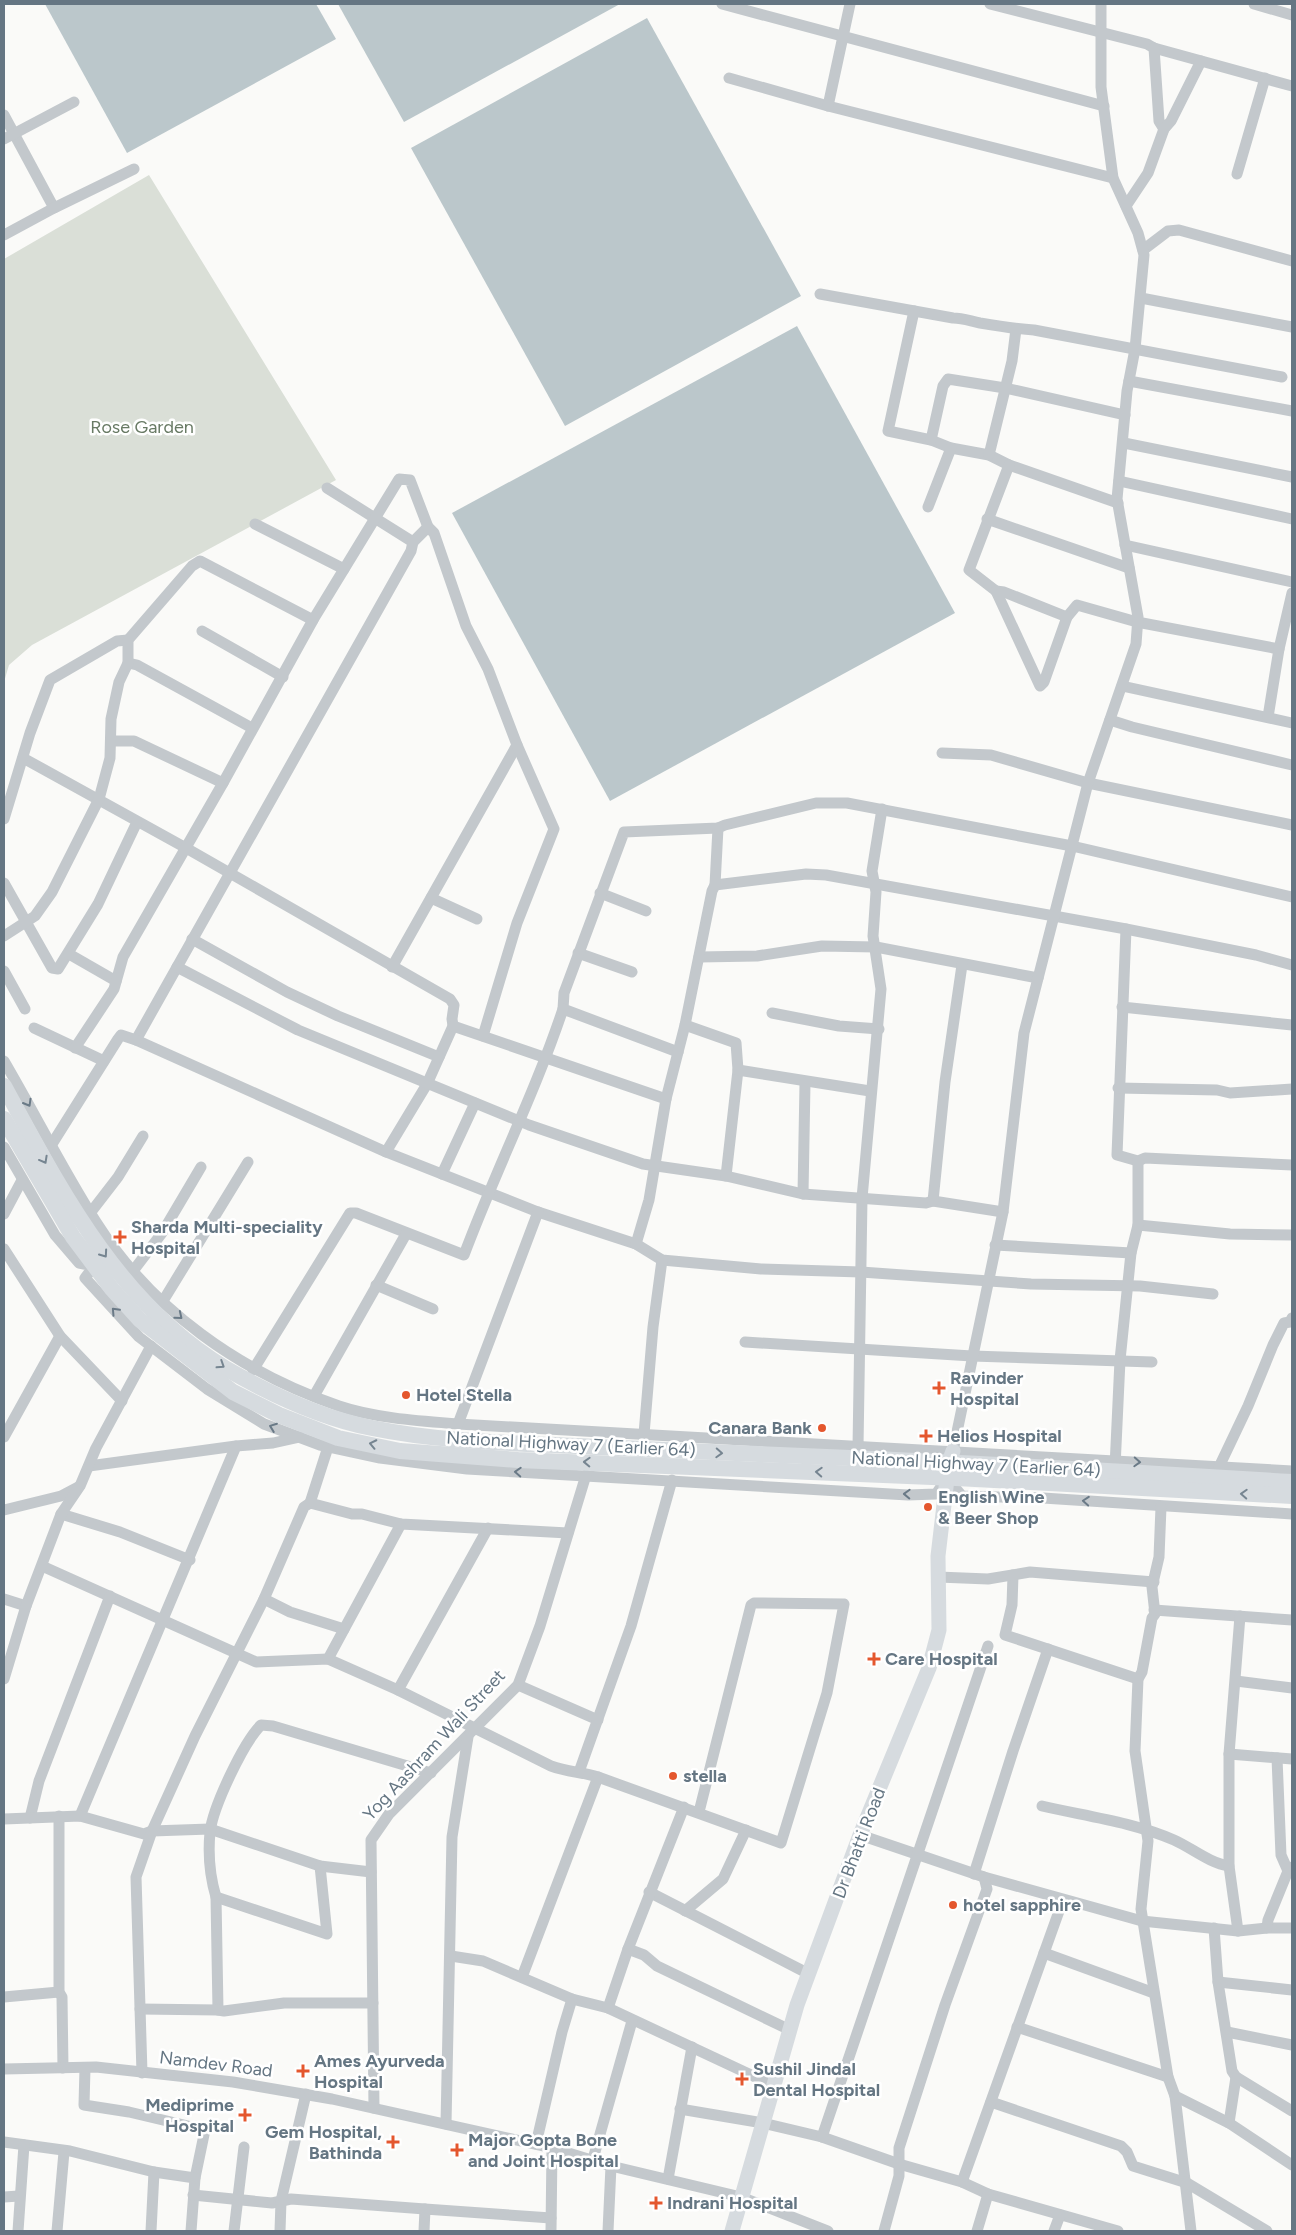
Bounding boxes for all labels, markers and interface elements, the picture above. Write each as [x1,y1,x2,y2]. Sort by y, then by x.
park label: Rose Garden [90,416,194,438]
one-way arrow [22,1098,32,1107]
one-way arrow [38,1154,48,1163]
place label: Sharda Multi-speciality Hospital [131,1216,323,1259]
marker: Sharda Multi-speciality Hospital [113,1230,127,1244]
one-way arrow [98,1248,107,1257]
one-way arrow [112,1308,121,1317]
one-way arrow [174,1310,183,1319]
one-way arrow [215,1358,224,1368]
place label: Ravinder Hospital [950,1367,1024,1410]
marker: Ravinder Hospital [932,1381,946,1395]
place label: Hotel Stella [416,1384,512,1406]
marker: Hotel Stella [400,1389,412,1401]
place label: Canara Bank [708,1417,812,1439]
marker: Canara Bank [816,1422,828,1434]
one-way arrow [270,1423,278,1433]
place label: Helios Hospital [937,1425,1062,1447]
street label: National Highway 7 (Earlier 64) [446,1426,696,1462]
marker: Helios Hospital [919,1429,933,1443]
one-way arrow [369,1439,377,1450]
street label: National Highway 7 (Earlier 64) [851,1446,1101,1482]
one-way arrow [715,1447,723,1458]
one-way arrow [583,1456,591,1467]
one-way arrow [1133,1457,1141,1467]
one-way arrow [514,1466,522,1477]
one-way arrow [815,1467,822,1477]
place label: English Wine & Beer Shop [938,1486,1044,1529]
one-way arrow [1239,1488,1247,1499]
one-way arrow [903,1489,911,1499]
one-way arrow [1082,1496,1090,1507]
marker: English Wine & Beer Shop [922,1501,934,1513]
place label: Care Hospital [885,1648,998,1670]
marker: Care Hospital [867,1652,881,1666]
street label: Yog Aashram Wali Street [358,1665,510,1825]
place label: stella [683,1765,727,1787]
marker: stella [667,1770,679,1782]
street label: Dr Bhatti Road [828,1785,890,1901]
place label: hotel sapphire [963,1894,1081,1916]
marker: hotel sapphire [947,1899,959,1911]
street label: Namdev Road [158,2046,274,2082]
place label: Ames Ayurveda Hospital [314,2050,445,2093]
place label: Sushil Jindal Dental Hospital [753,2058,880,2101]
marker: Ames Ayurveda Hospital [296,2064,310,2078]
marker: Sushil Jindal Dental Hospital [735,2072,749,2086]
place label: Mediprime Hospital [145,2094,234,2137]
marker: Mediprime Hospital [238,2108,252,2122]
place label: Gem Hospital, Bathinda [265,2121,382,2164]
place label: Major Gopta Bone and Joint Hospital [468,2129,619,2172]
marker: Gem Hospital, Bathinda [386,2135,400,2149]
marker: Major Gopta Bone and Joint Hospital [450,2143,464,2157]
place label: Indrani Hospital [667,2192,798,2214]
marker: Indrani Hospital [649,2196,663,2210]

